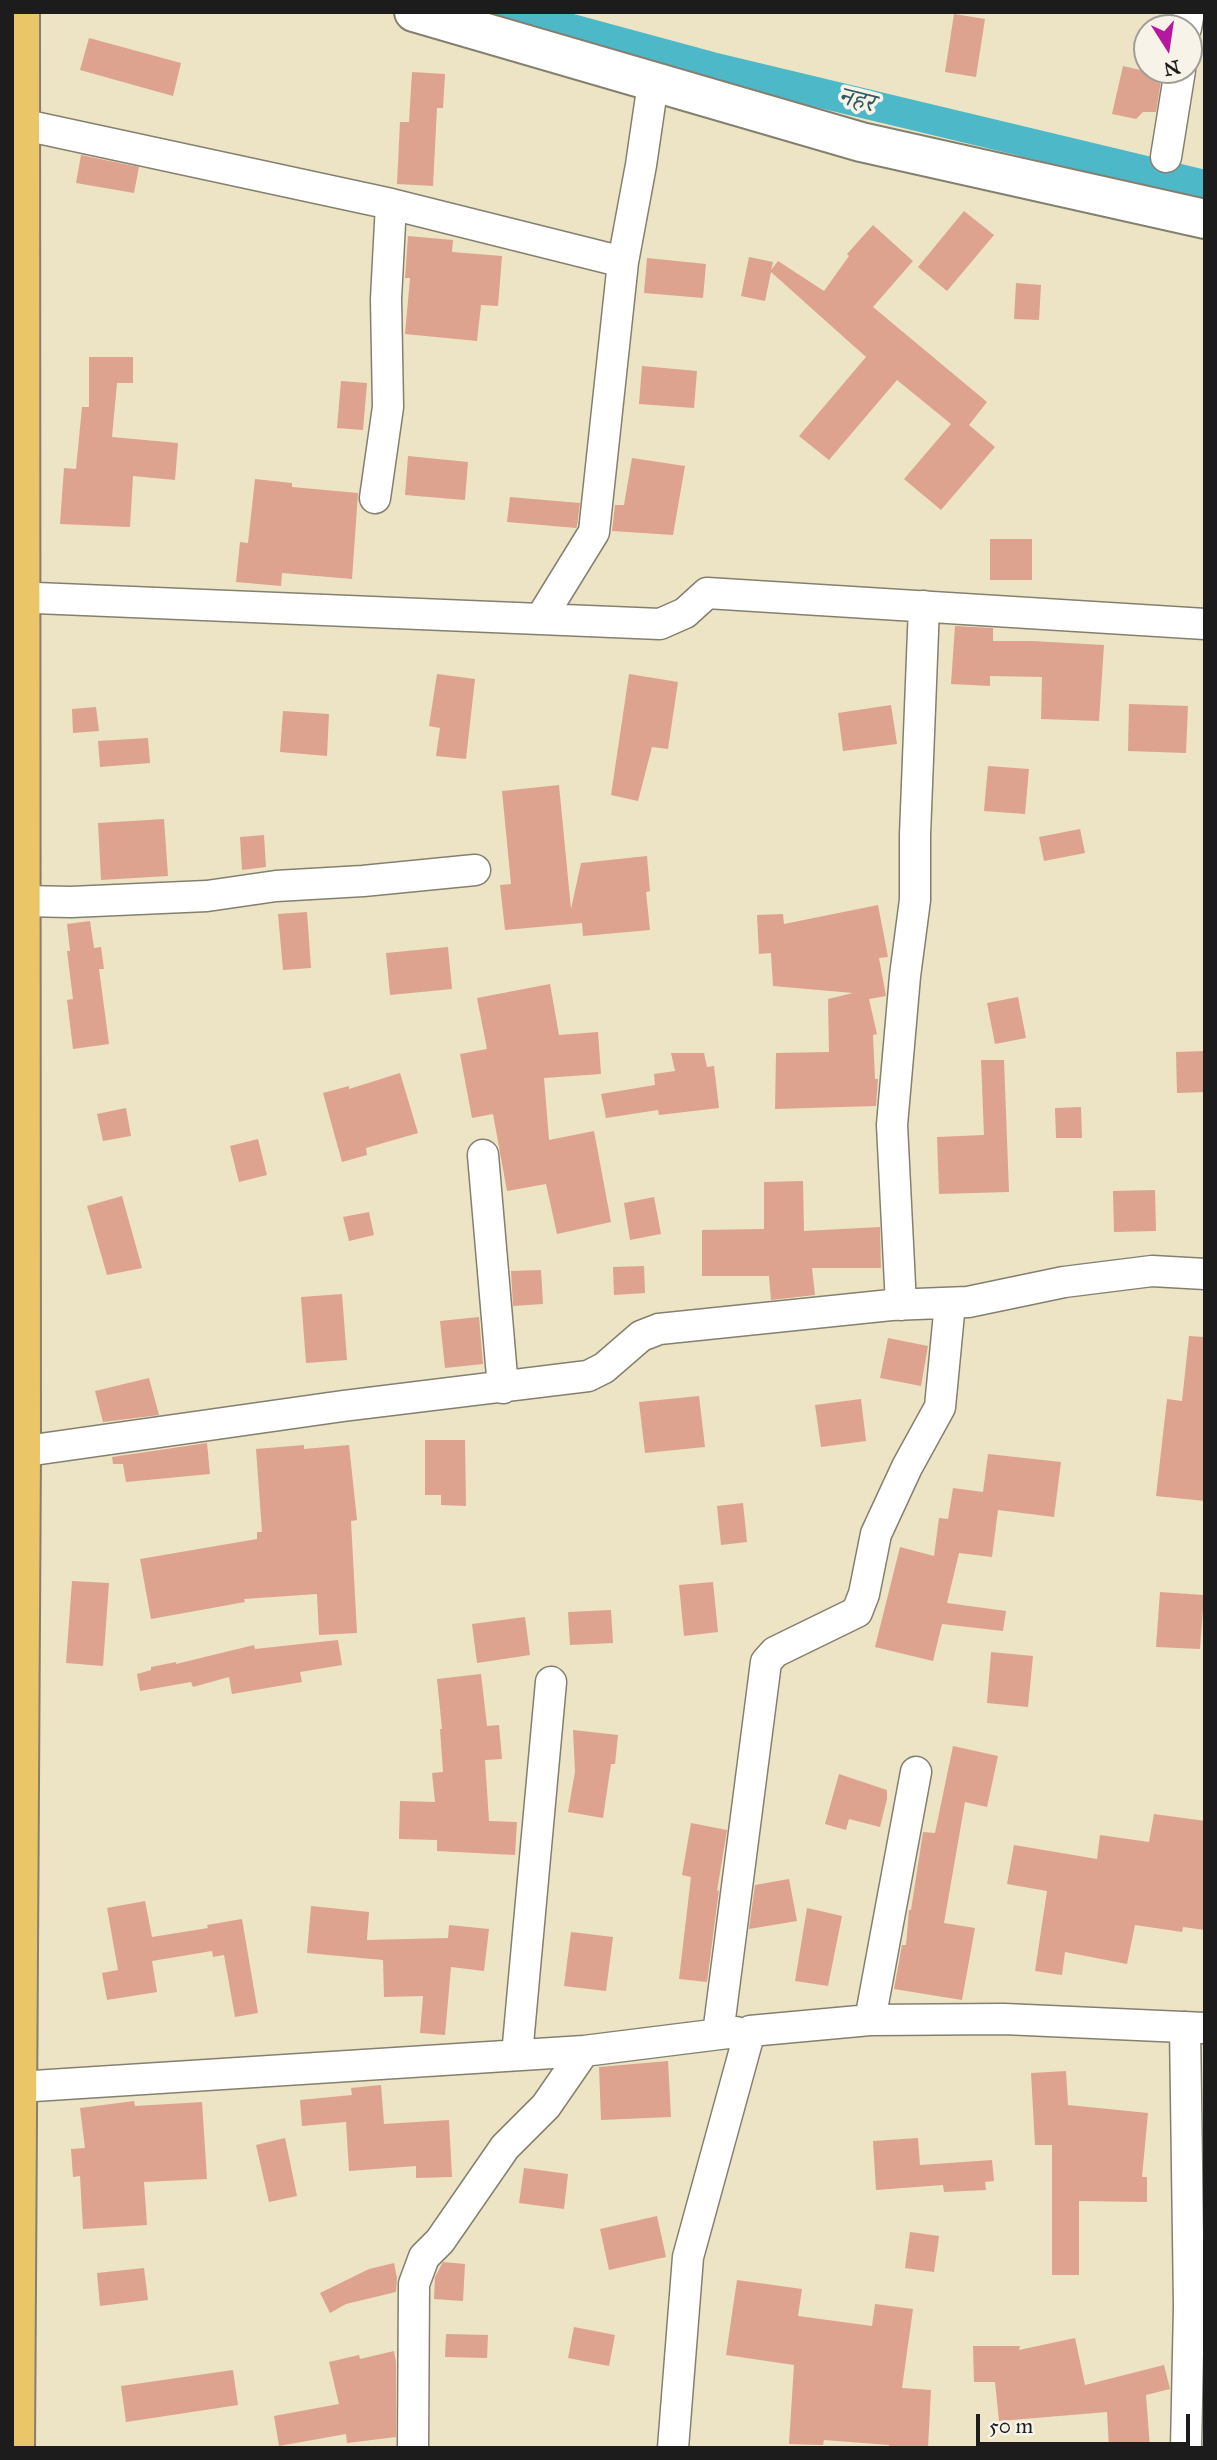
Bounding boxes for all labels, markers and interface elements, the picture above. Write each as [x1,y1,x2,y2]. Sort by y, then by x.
north arrow [1133,14,1203,84]
text: N [1162,55,1182,81]
water label: नहर [835,82,877,120]
scale bar [979,2400,1192,2444]
text: 50 m [989,2413,1033,2439]

